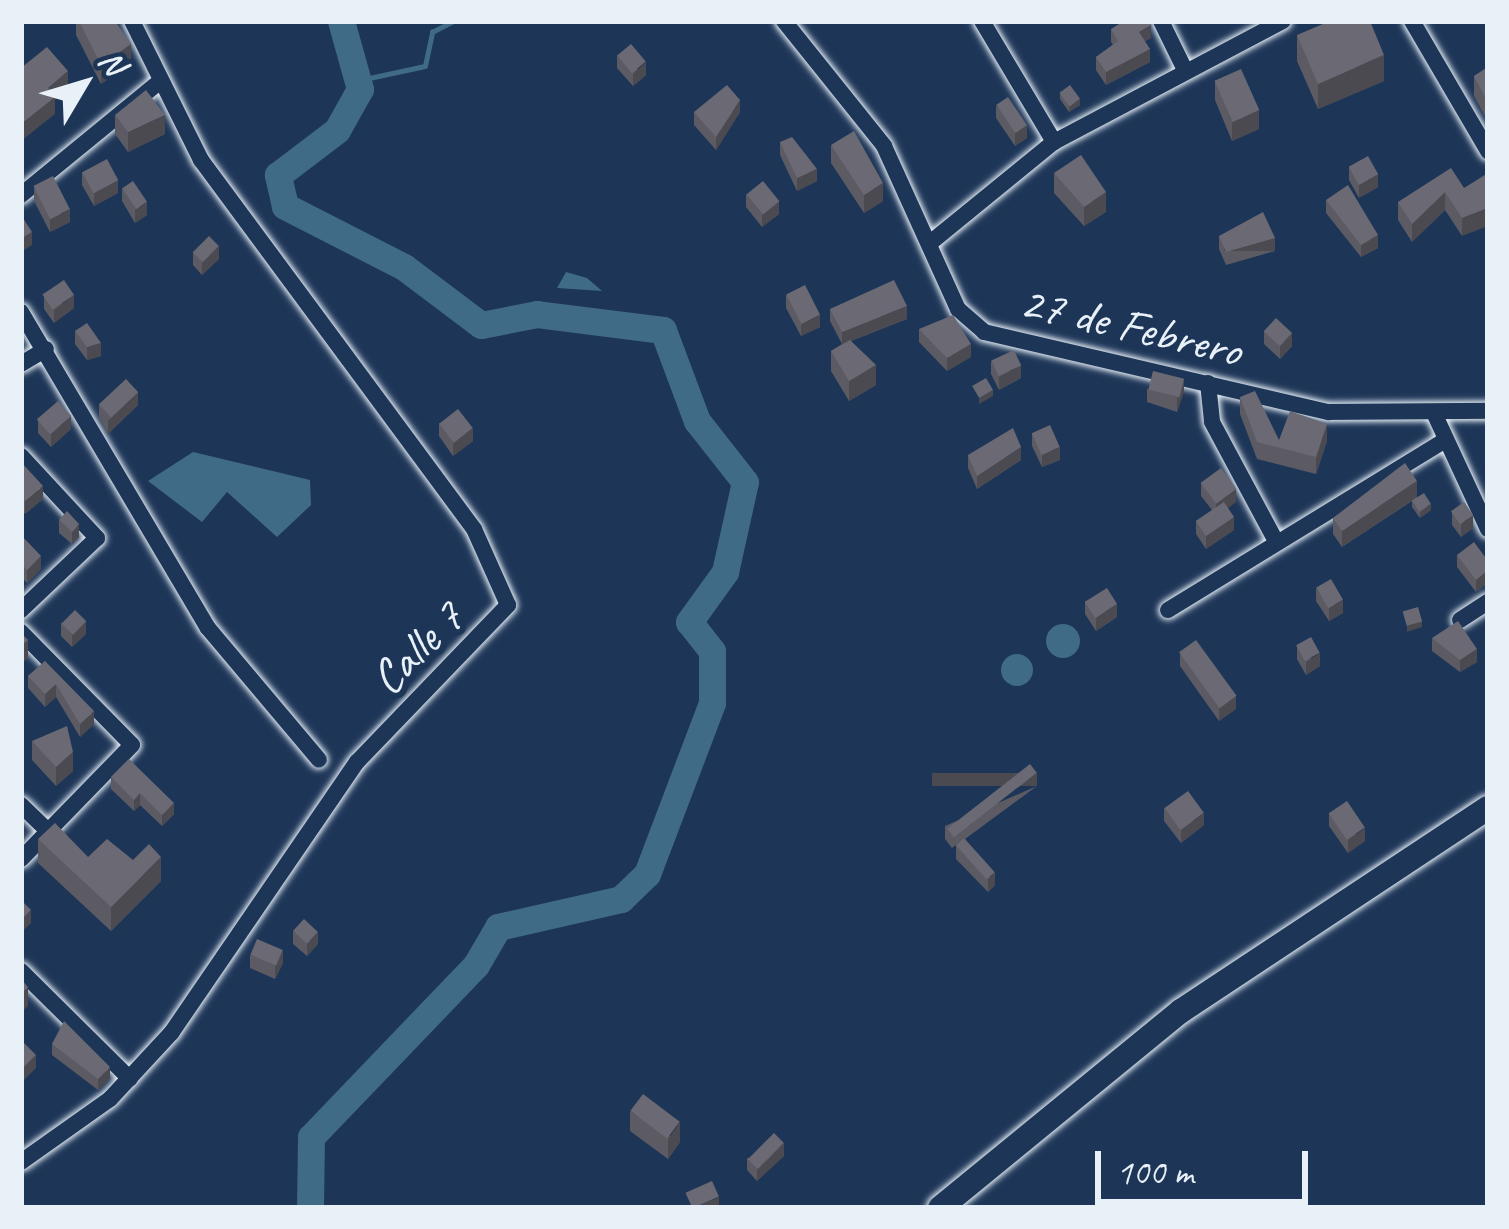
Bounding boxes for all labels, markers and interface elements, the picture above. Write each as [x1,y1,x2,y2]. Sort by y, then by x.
north arrow [24,24,144,144]
text: N [90,41,135,83]
street label: 27 de Febrero [1015,273,1247,379]
street label: Calle 7 [358,589,476,707]
scale bar [1101,1127,1314,1201]
text: 100 m [1116,1149,1193,1195]

